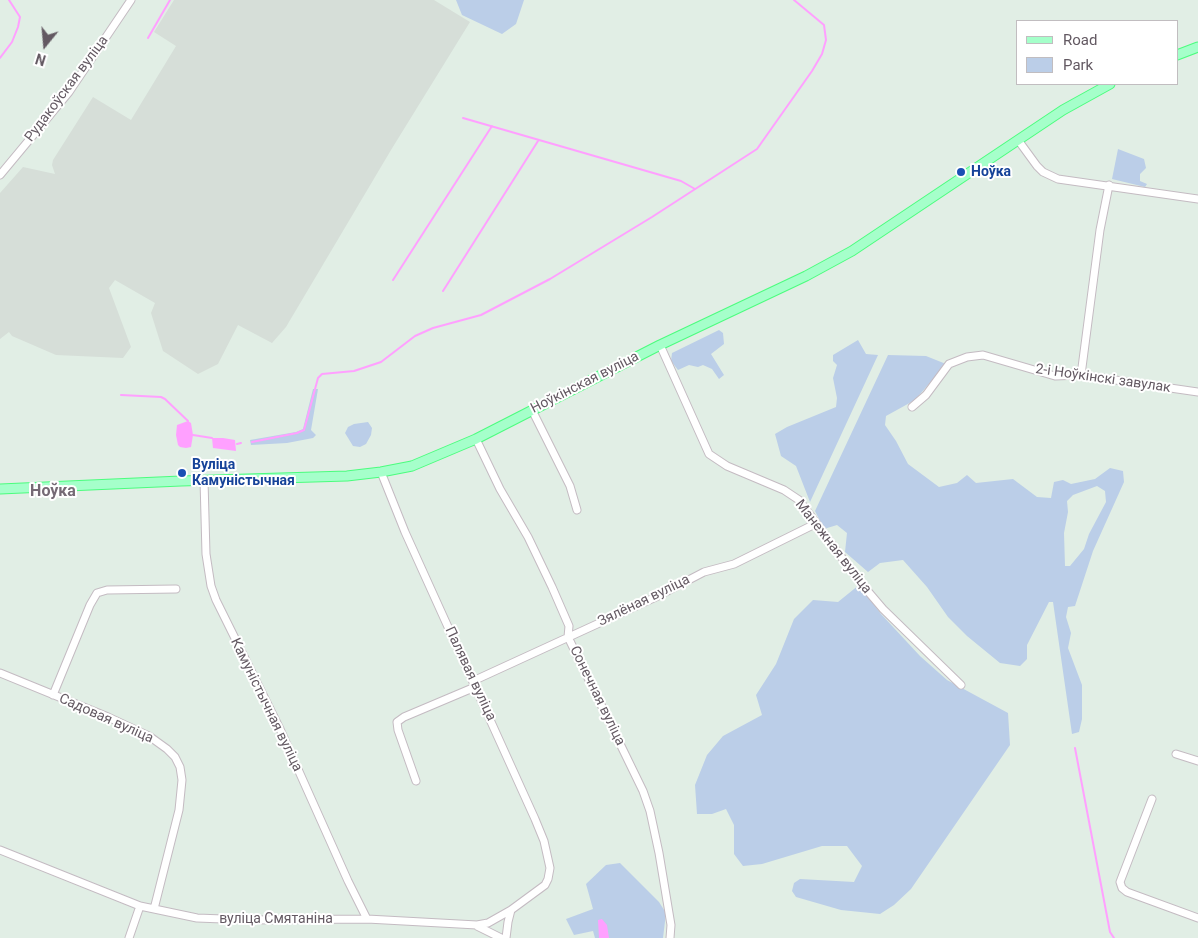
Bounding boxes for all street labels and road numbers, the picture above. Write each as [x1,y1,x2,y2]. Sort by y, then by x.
street label: Рудакоўская вуліца [22,33,112,145]
street label: Ноўкінская вуліца [528,349,642,417]
street label: 2-і Ноўкінскі завулак [1034,361,1172,397]
street label: Манежная вуліца [791,497,875,597]
street label: Зялёная вуліца [595,572,693,630]
street label: Палявая вуліца [441,624,499,724]
street label: Камуністычная вуліца [226,636,306,774]
street label: Сонечная вуліца [566,643,628,749]
street label: Садовая вуліца [56,691,156,747]
street label: вуліца Смятаніна [219,911,333,927]

